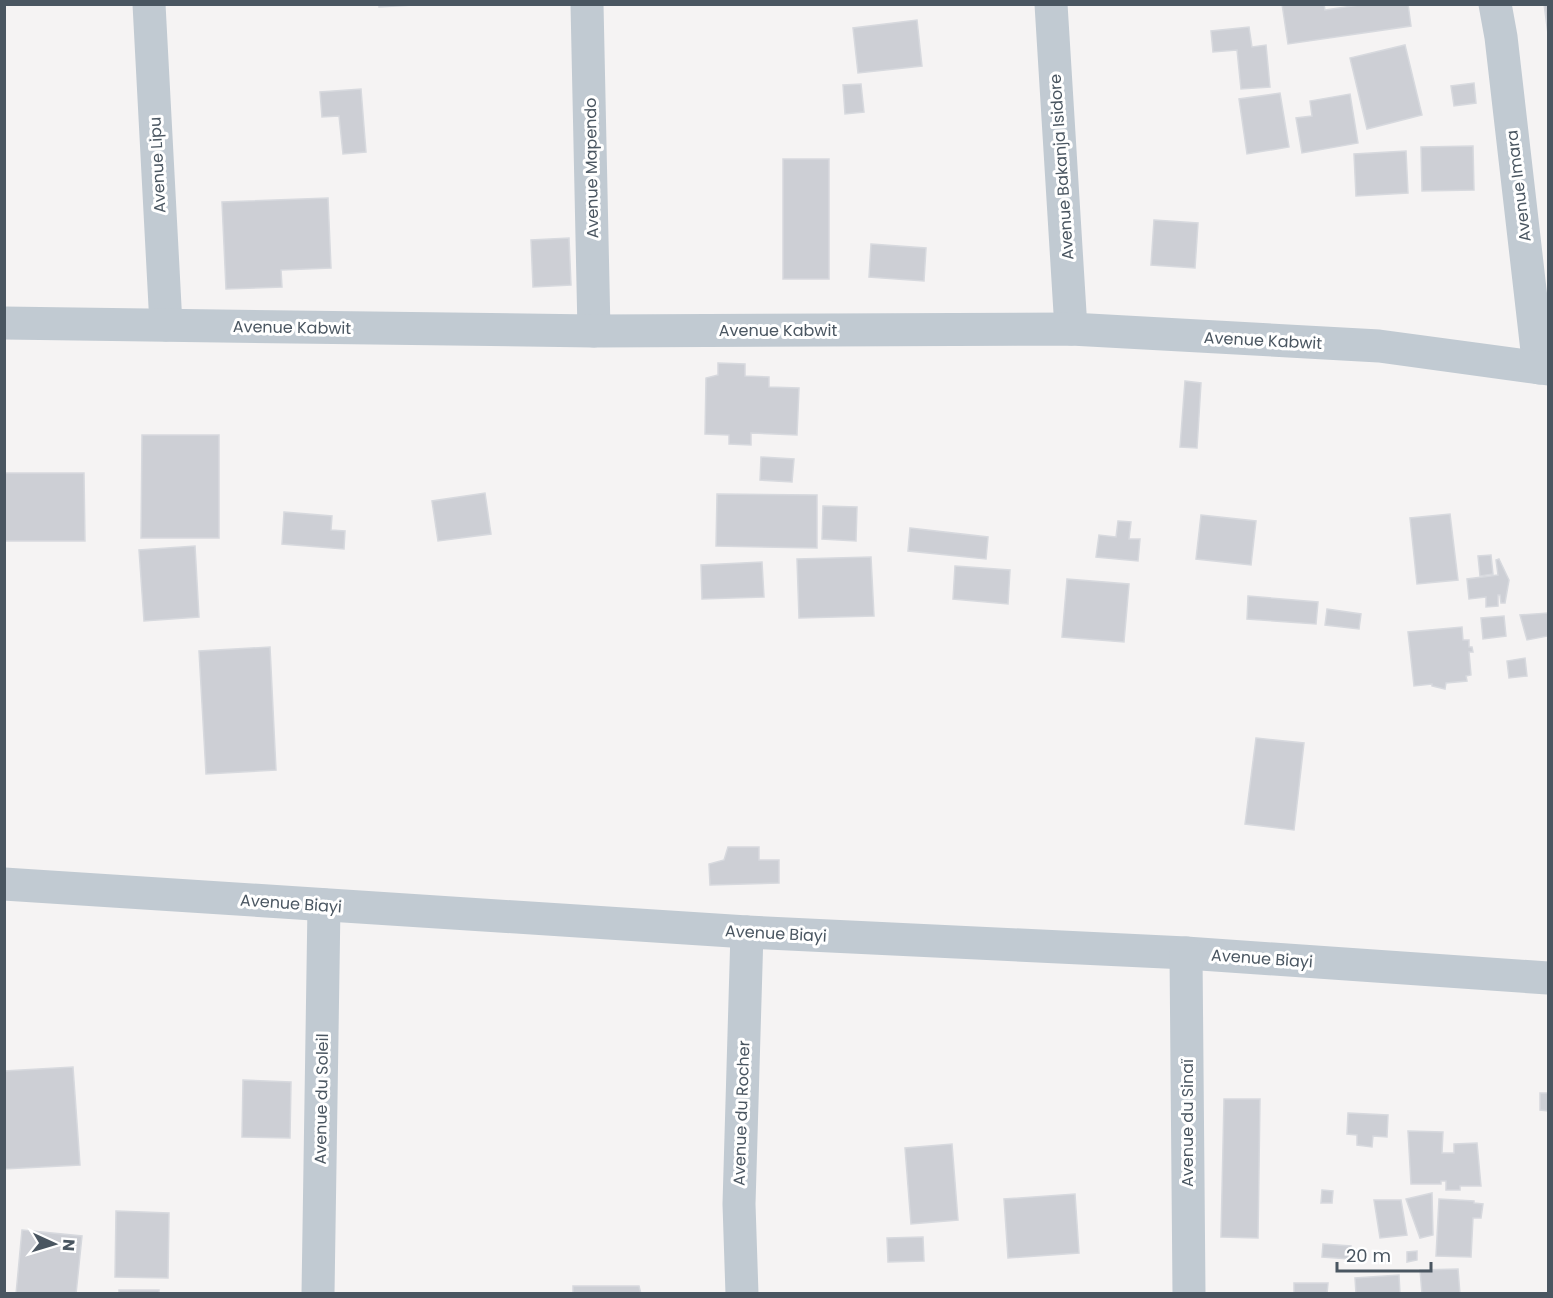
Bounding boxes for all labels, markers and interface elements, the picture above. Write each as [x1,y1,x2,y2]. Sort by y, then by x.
street label: Avenue Bakanja Isidore [1044,73,1079,261]
street label: Avenue Mapendo [579,97,604,239]
street label: Avenue Lipu [143,116,172,214]
street label: Avenue Imara [1500,129,1537,243]
street label: Avenue Kabwit [233,315,352,340]
street label: Avenue Kabwit [719,319,837,342]
street label: Avenue Kabwit [1203,326,1323,355]
street label: Avenue Biayi [239,888,343,919]
street label: Avenue Biayi [725,919,827,948]
street label: Avenue Biayi [1210,943,1314,974]
street label: Avenue du Soleil [309,1033,334,1165]
street label: Avenue du Rocher [727,1040,756,1186]
street label: Avenue du Sinaï [1176,1058,1199,1187]
north arrow [24,1214,84,1274]
scale bar [1337,1235,1432,1273]
text: N [57,1238,80,1252]
text: 20 m [1346,1243,1391,1268]

